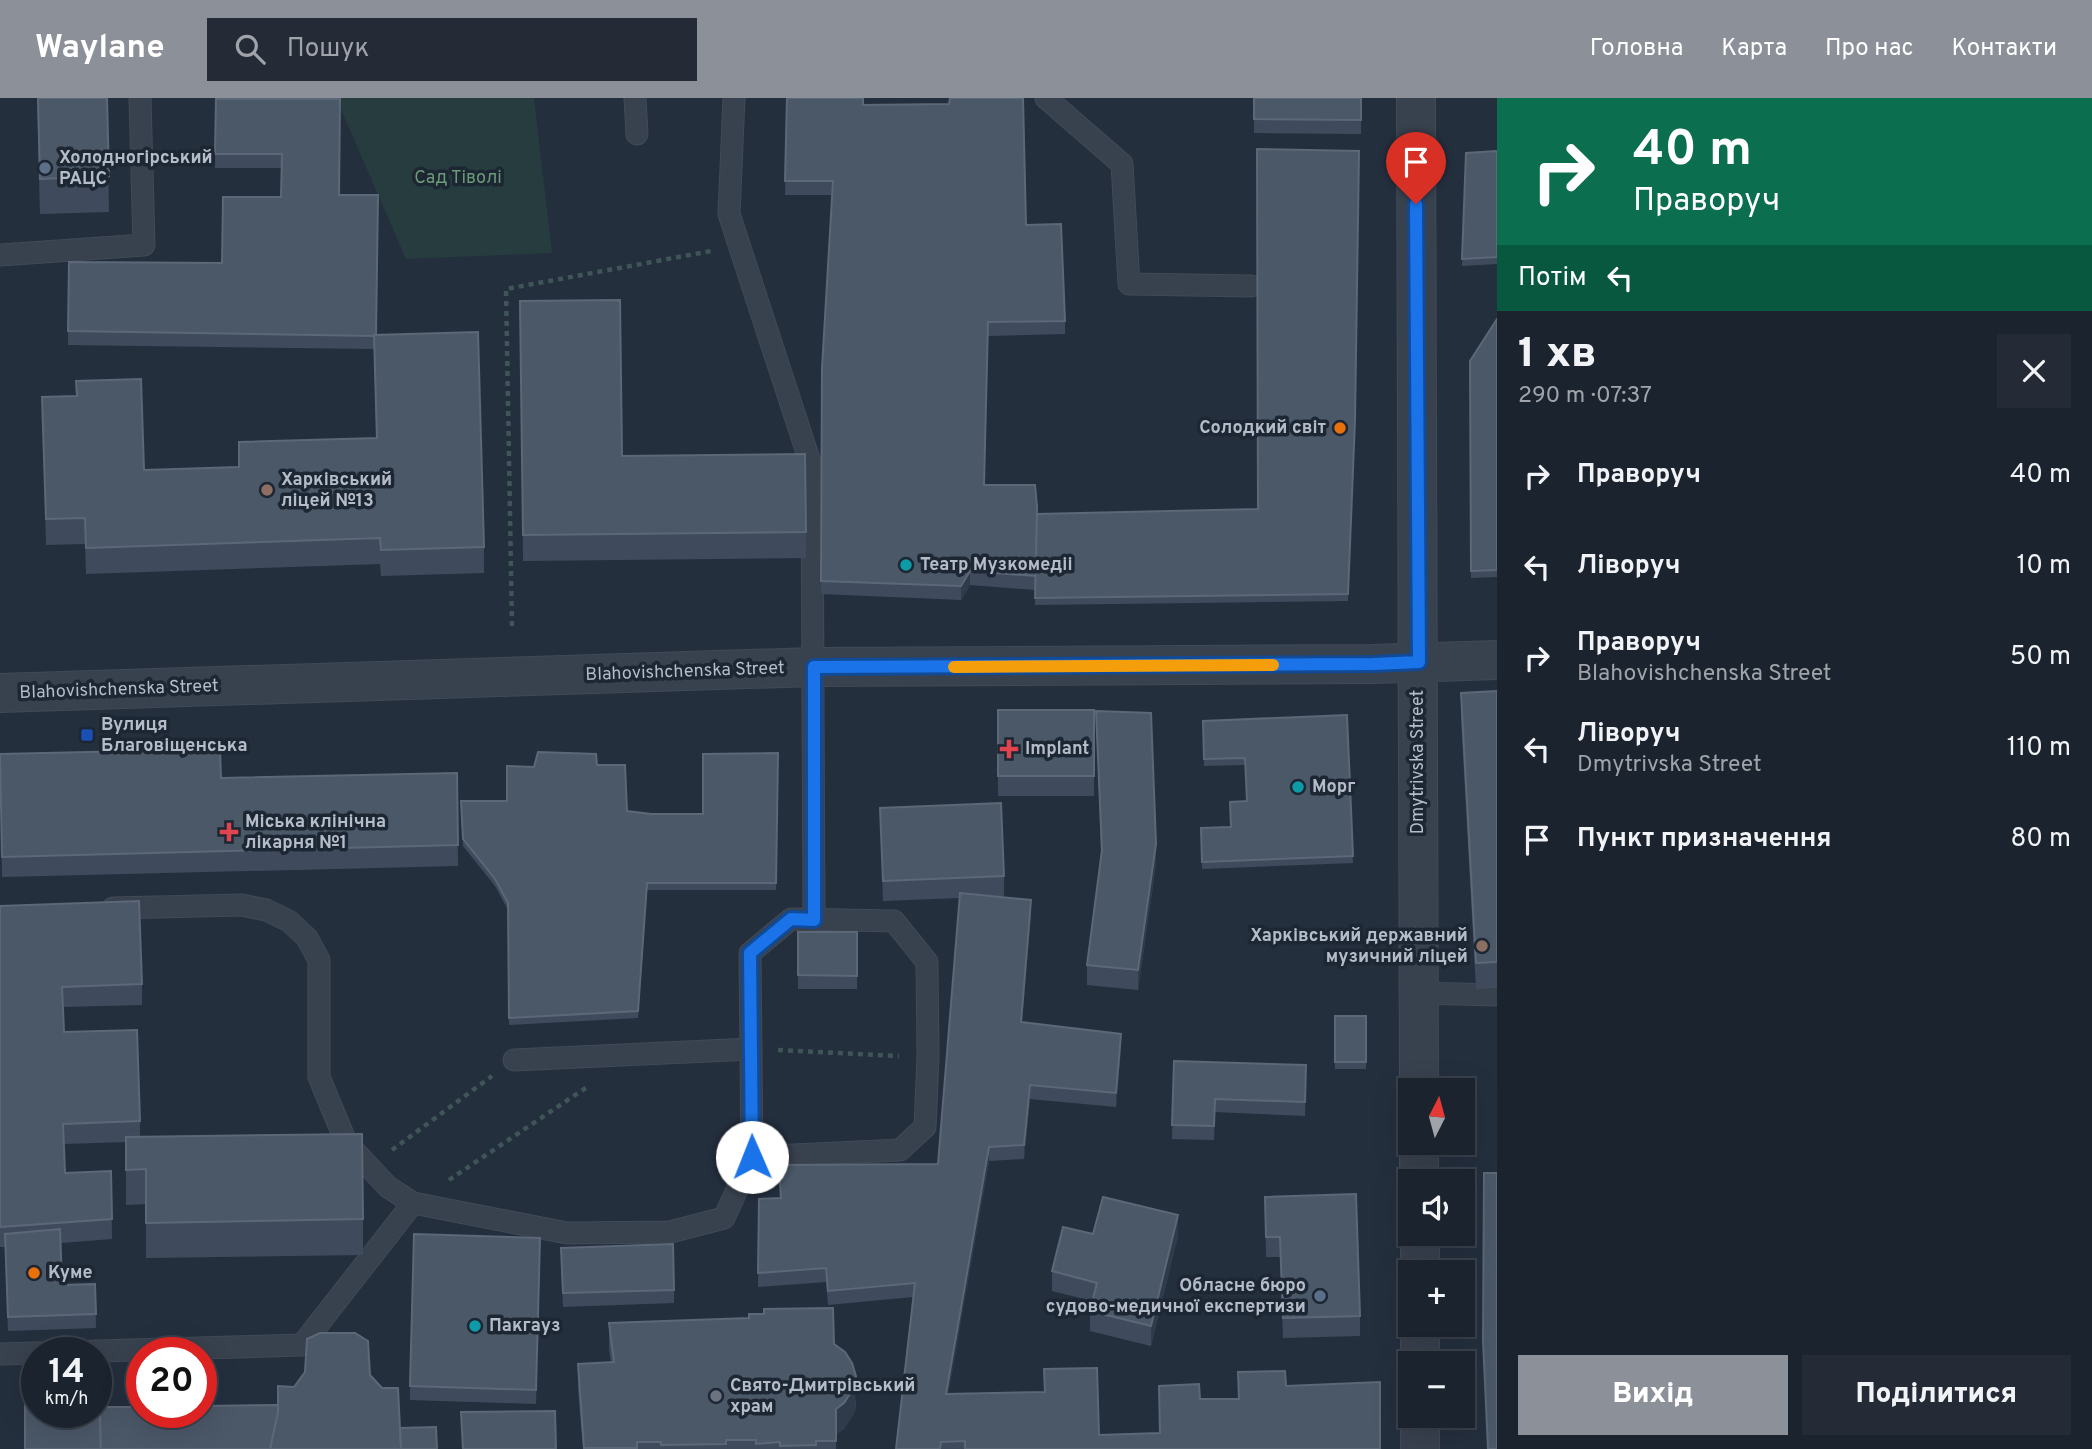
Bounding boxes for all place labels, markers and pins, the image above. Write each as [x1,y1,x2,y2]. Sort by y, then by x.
pin [1386,132,1446,204]
place label: Холодногірський РАЦС [59,147,213,191]
marker: Холодногірський РАЦС [37,160,53,176]
place label: Солодкий світ [1199,417,1327,440]
marker: Солодкий світ [1332,420,1348,436]
place label: Харківський ліцей №13 [281,469,392,513]
marker: Харківський ліцей №13 [259,482,275,498]
place label: Театр Музкомедіі [920,554,1072,577]
marker: Театр Музкомедіі [898,557,914,573]
place label: Вулиця Благовіщенська [101,714,247,758]
marker: Вулиця Благовіщенська [79,727,95,743]
place label: Implant [1025,738,1089,761]
marker: Implant [999,739,1019,759]
place label: Морг [1312,776,1355,799]
marker: Морг [1290,779,1306,795]
place label: Міська клінічна лікарня №1 [245,811,386,855]
marker: Міська клінічна лікарня №1 [219,822,239,842]
place label: Харківський державний музичний ліцей [1250,925,1468,969]
marker: Харківський державний музичний ліцей [1474,938,1490,954]
place label: Куме [48,1262,93,1285]
marker: Куме [26,1265,42,1281]
place label: Обласне бюро судово-медичної експертизи [1046,1275,1306,1319]
marker: Обласне бюро судово-медичної експертизи [1312,1288,1328,1304]
place label: Пакгауз [489,1315,561,1338]
marker: Пакгауз [467,1318,483,1334]
place label: Свято-Дмитрівський храм [730,1375,915,1419]
marker: Свято-Дмитрівський храм [708,1388,724,1404]

